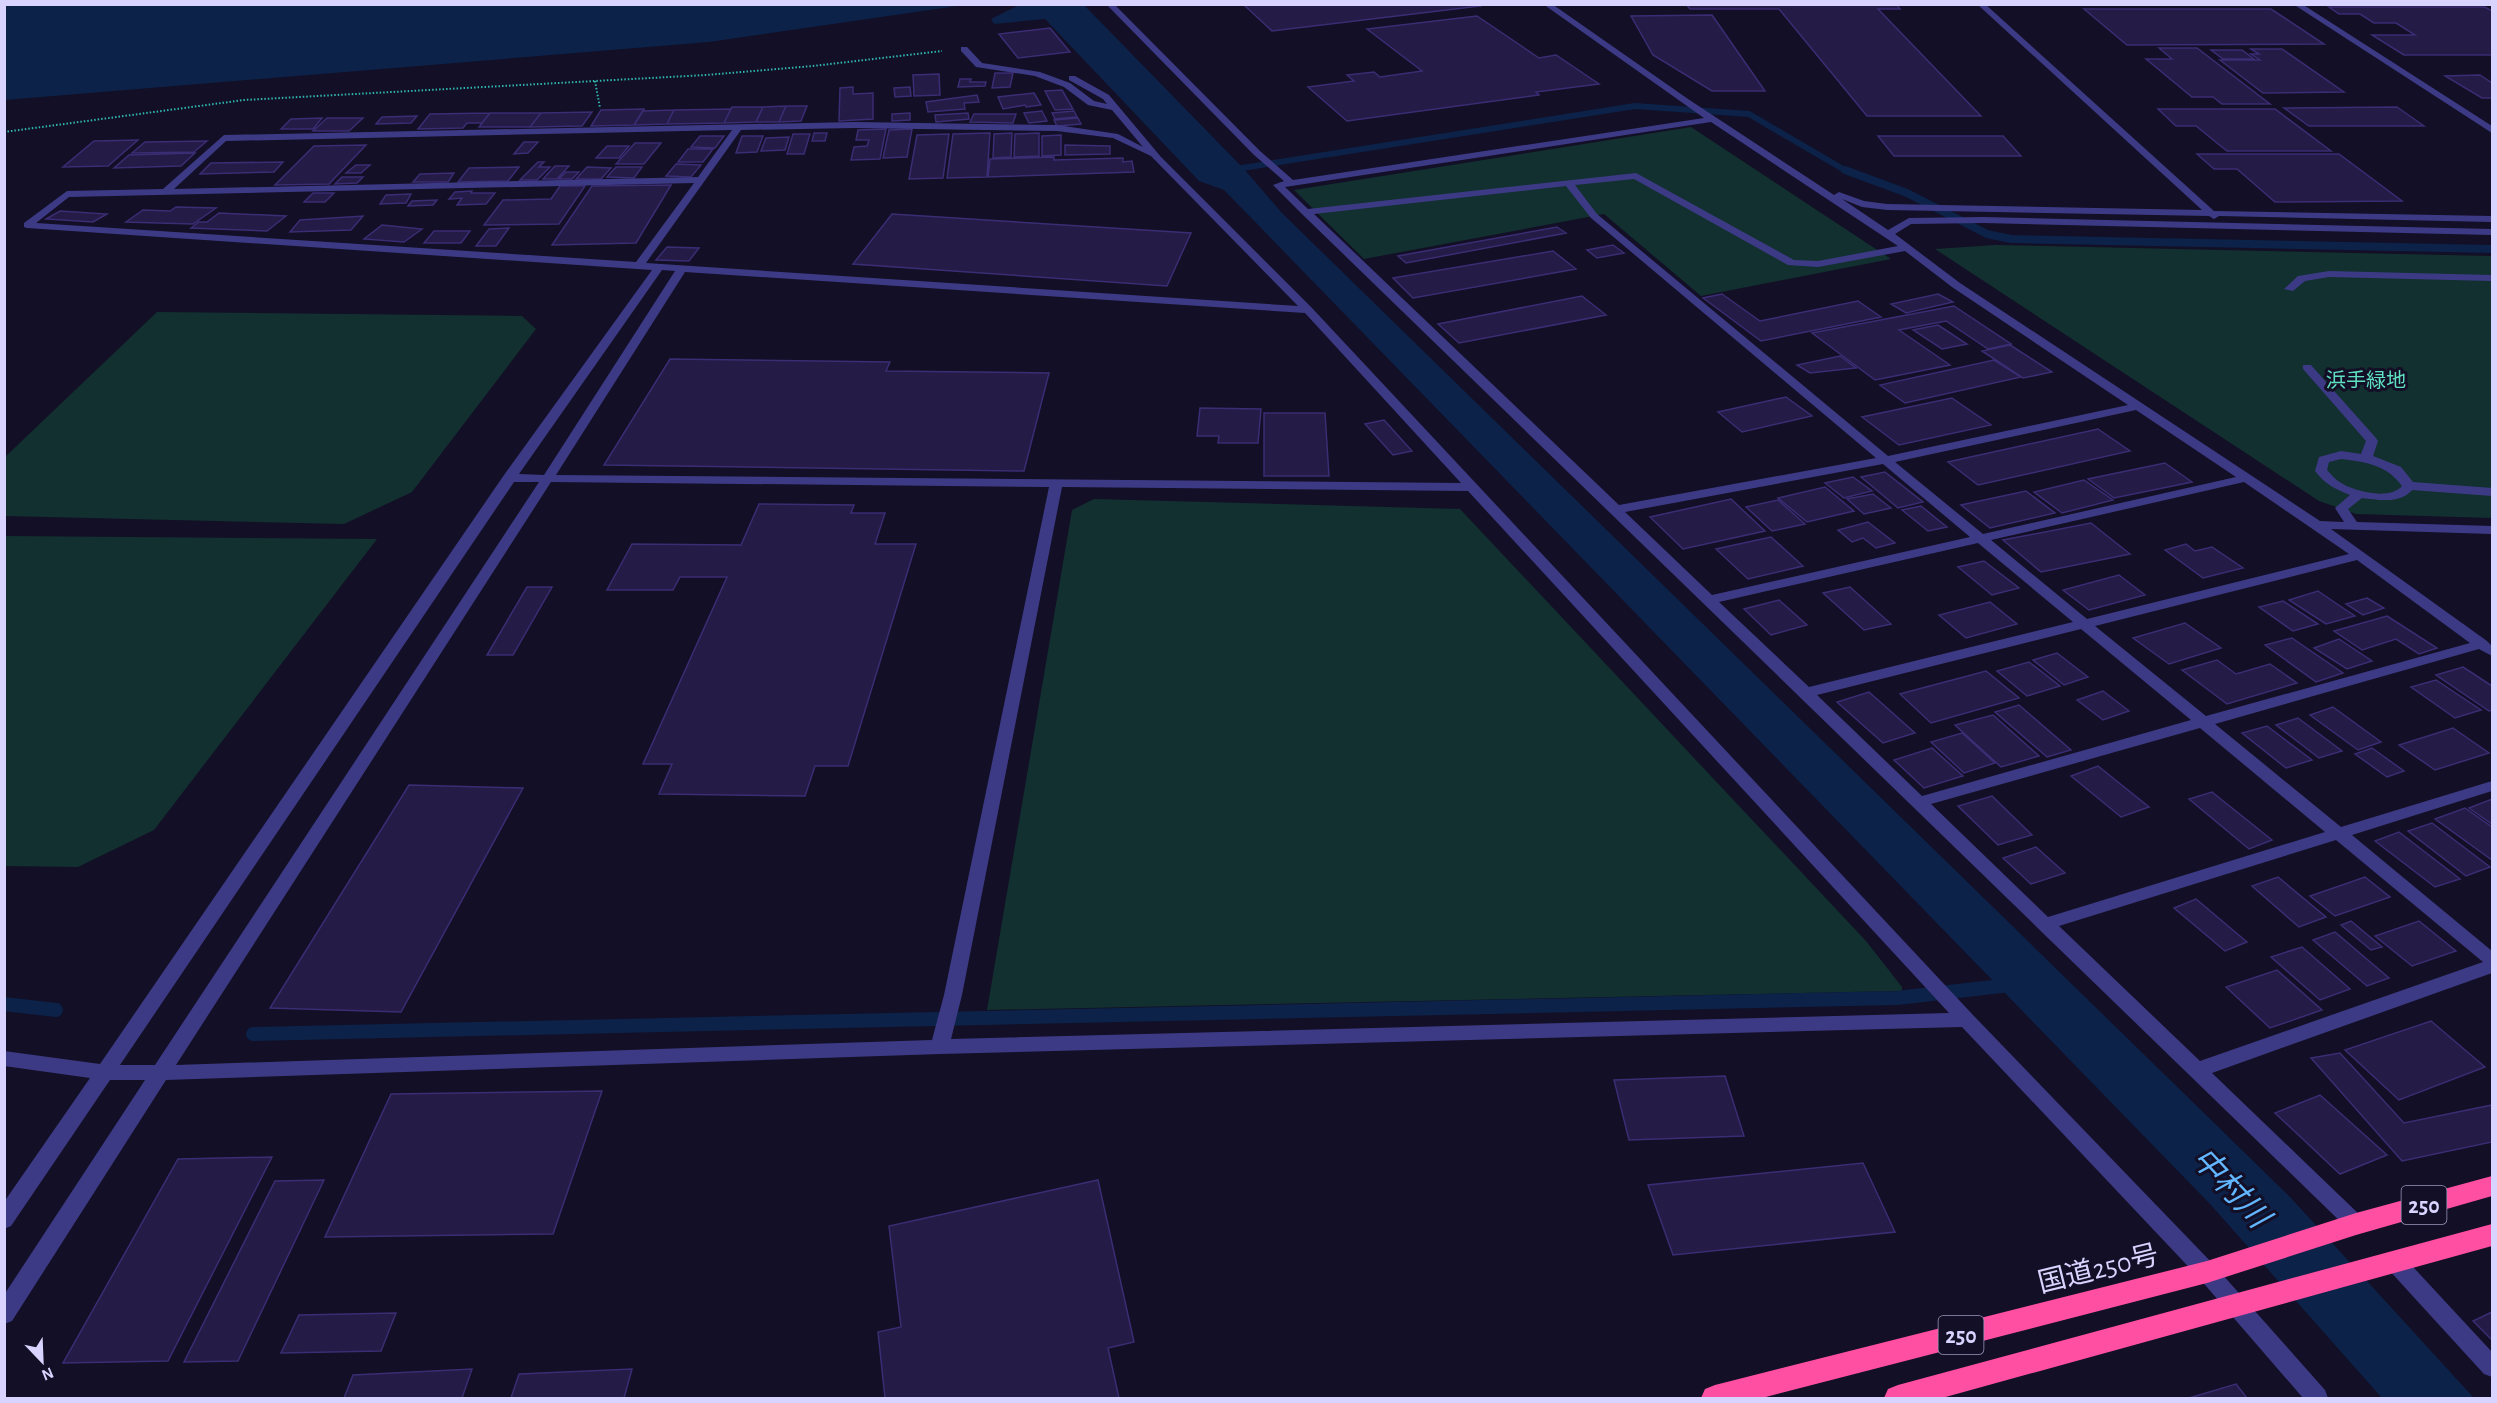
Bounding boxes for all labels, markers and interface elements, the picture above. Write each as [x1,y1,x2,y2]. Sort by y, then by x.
park label: 浜手緑地 [2326,370,2406,391]
water label: 中村川 [2186,1141,2277,1236]
road number: 250 [2402,1186,2446,1224]
street label: 国道250号 [2035,1240,2162,1298]
road number: 250 [1938,1316,1984,1354]
north arrow [12,1331,72,1391]
text: N [39,1364,56,1383]

